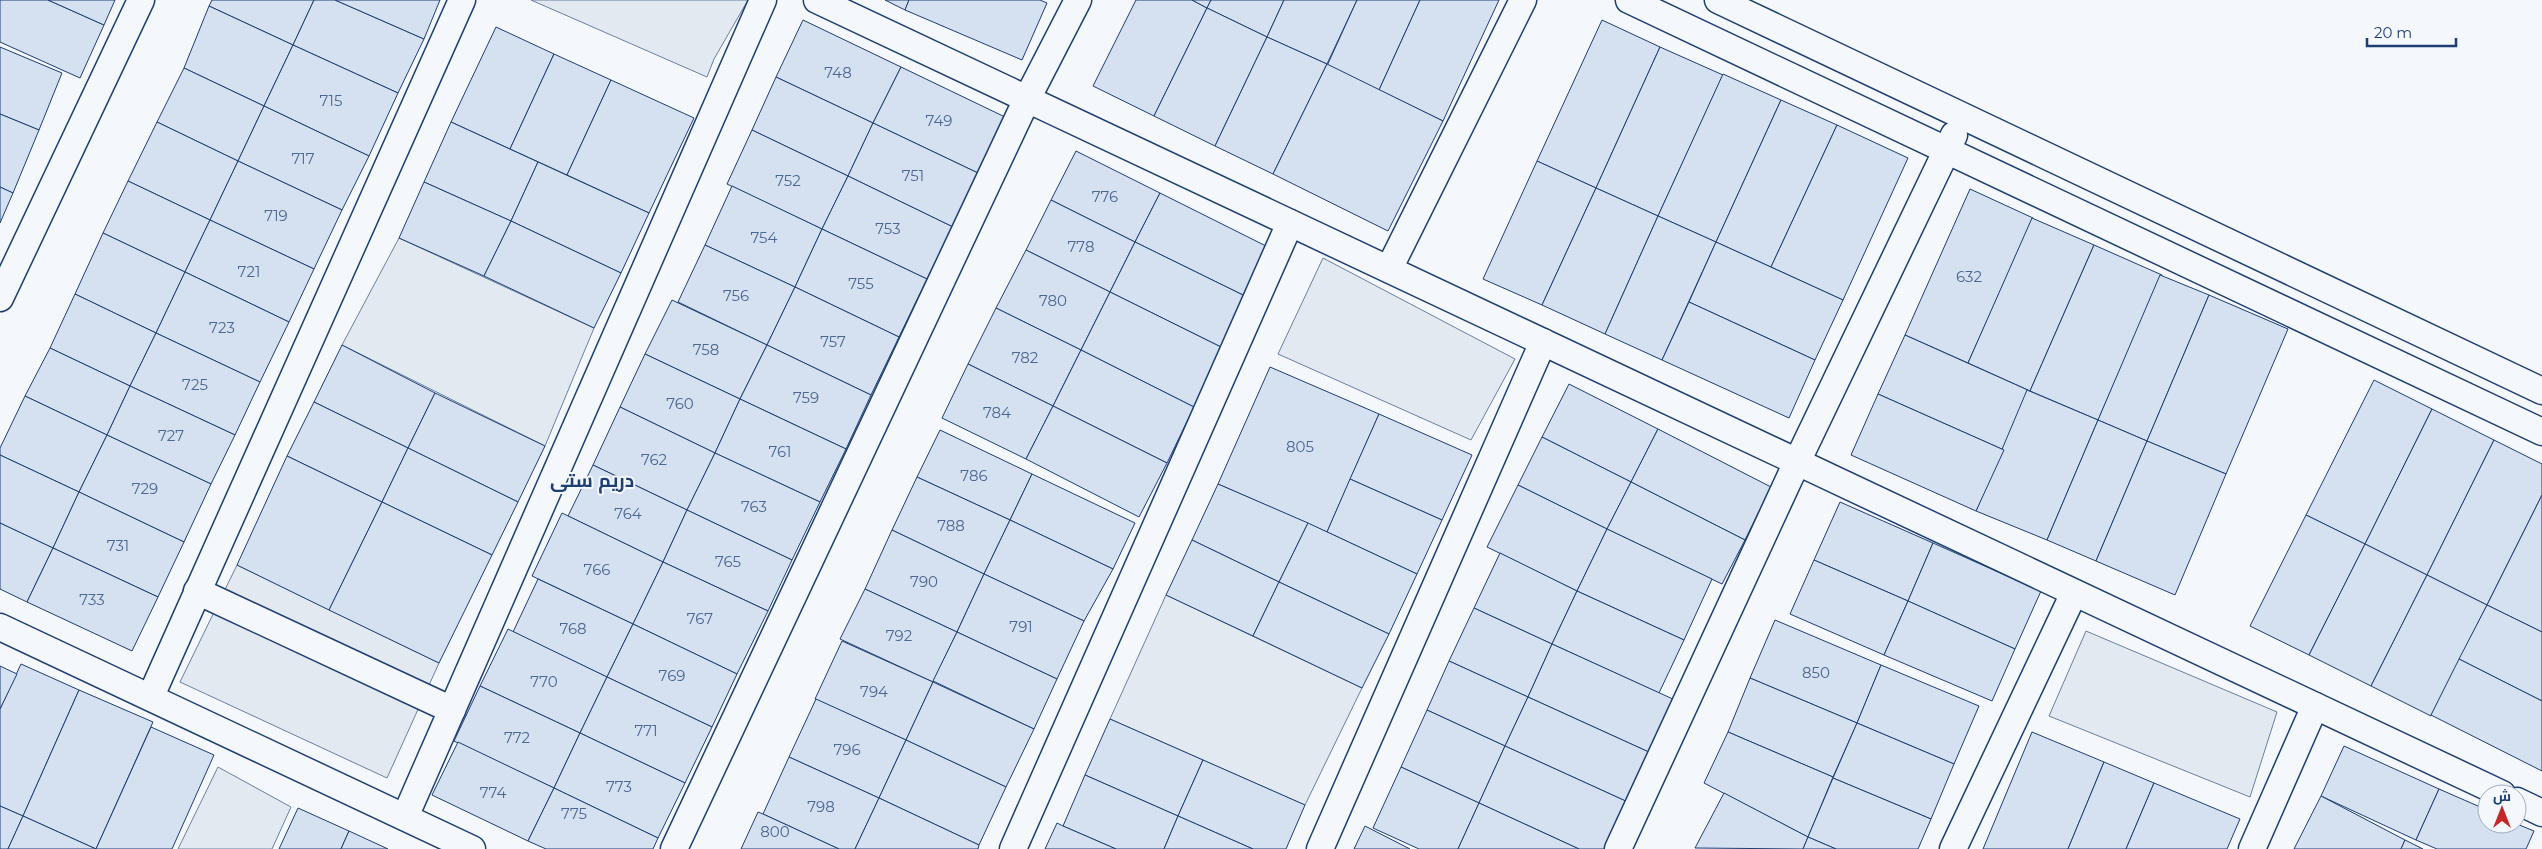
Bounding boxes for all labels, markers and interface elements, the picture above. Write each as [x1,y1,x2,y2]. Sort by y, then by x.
scale bar [2367,15,2456,47]
text: 20 m [2374,23,2412,42]
house number: 748 [824,63,852,82]
house number: 715 [320,91,342,110]
house number: 749 [926,111,952,130]
house number: 717 [291,149,315,168]
house number: 751 [902,166,924,185]
house number: 752 [775,171,801,190]
house number: 776 [1092,187,1118,206]
house number: 719 [264,206,288,225]
house number: 753 [875,219,901,238]
house number: 754 [751,228,778,247]
house number: 778 [1068,237,1094,256]
house number: 721 [238,262,260,281]
house number: 632 [1956,267,1982,286]
house number: 755 [848,274,874,293]
house number: 756 [723,286,749,305]
house number: 780 [1039,291,1067,310]
house number: 723 [209,318,235,337]
house number: 757 [820,332,846,351]
house number: 758 [693,340,719,359]
house number: 782 [1012,348,1038,367]
house number: 725 [182,375,208,394]
house number: 759 [793,388,819,407]
house number: 760 [666,394,694,413]
house number: 784 [983,403,1011,422]
house number: 727 [158,426,184,445]
house number: 805 [1286,437,1314,456]
house number: 761 [768,442,792,461]
house number: 762 [641,450,667,469]
house number: 786 [960,466,988,485]
district label: دریم ستی [550,469,634,494]
house number: 729 [132,479,158,498]
house number: 763 [741,497,767,516]
house number: 764 [614,504,642,523]
house number: 788 [937,516,965,535]
house number: 731 [107,536,129,555]
house number: 765 [715,552,741,571]
house number: 766 [584,560,610,579]
house number: 790 [910,572,938,591]
house number: 733 [79,590,105,609]
house number: 767 [687,609,713,628]
house number: 791 [1009,617,1033,636]
house number: 768 [559,619,587,638]
house number: 792 [886,626,912,645]
house number: 850 [1802,663,1830,682]
house number: 769 [659,666,685,685]
house number: 770 [530,672,558,691]
house number: 794 [860,682,888,701]
house number: 771 [634,721,658,740]
house number: 772 [504,728,530,747]
house number: 796 [833,740,861,759]
house number: 773 [606,777,632,796]
house number: 774 [480,783,506,802]
north arrow [2477,784,2527,834]
text: ش [2493,787,2511,805]
house number: 798 [807,797,835,816]
house number: 775 [561,804,587,823]
house number: 800 [760,822,790,841]

